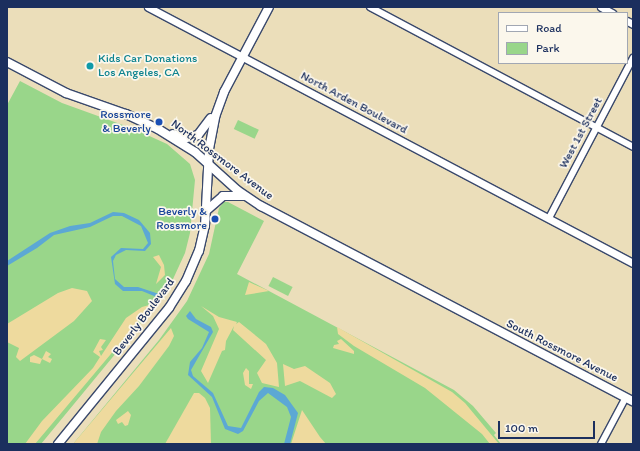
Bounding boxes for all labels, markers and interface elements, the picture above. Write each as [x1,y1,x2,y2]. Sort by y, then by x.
legend [498,12,628,64]
text: Road [536,21,562,35]
text: Park [536,41,560,55]
place label: Kids Car Donations Los Angeles, CA [98,52,197,80]
marker: Kids Car Donations Los Angeles, CA [85,61,95,71]
street label: North Arden Boulevard [298,69,410,137]
street label: West 1st Street [556,95,606,171]
place label: Rossmore & Beverly [100,108,151,136]
marker: Rossmore & Beverly [154,117,164,127]
street label: North Rossmore Avenue [168,117,276,203]
place label: Beverly & Rossmore [156,205,207,233]
marker: Beverly & Rossmore [210,214,220,224]
street label: Beverly Boulevard [110,275,178,359]
street label: South Rossmore Avenue [504,316,620,386]
scale bar [500,413,597,439]
text: 100 m [505,421,538,435]

